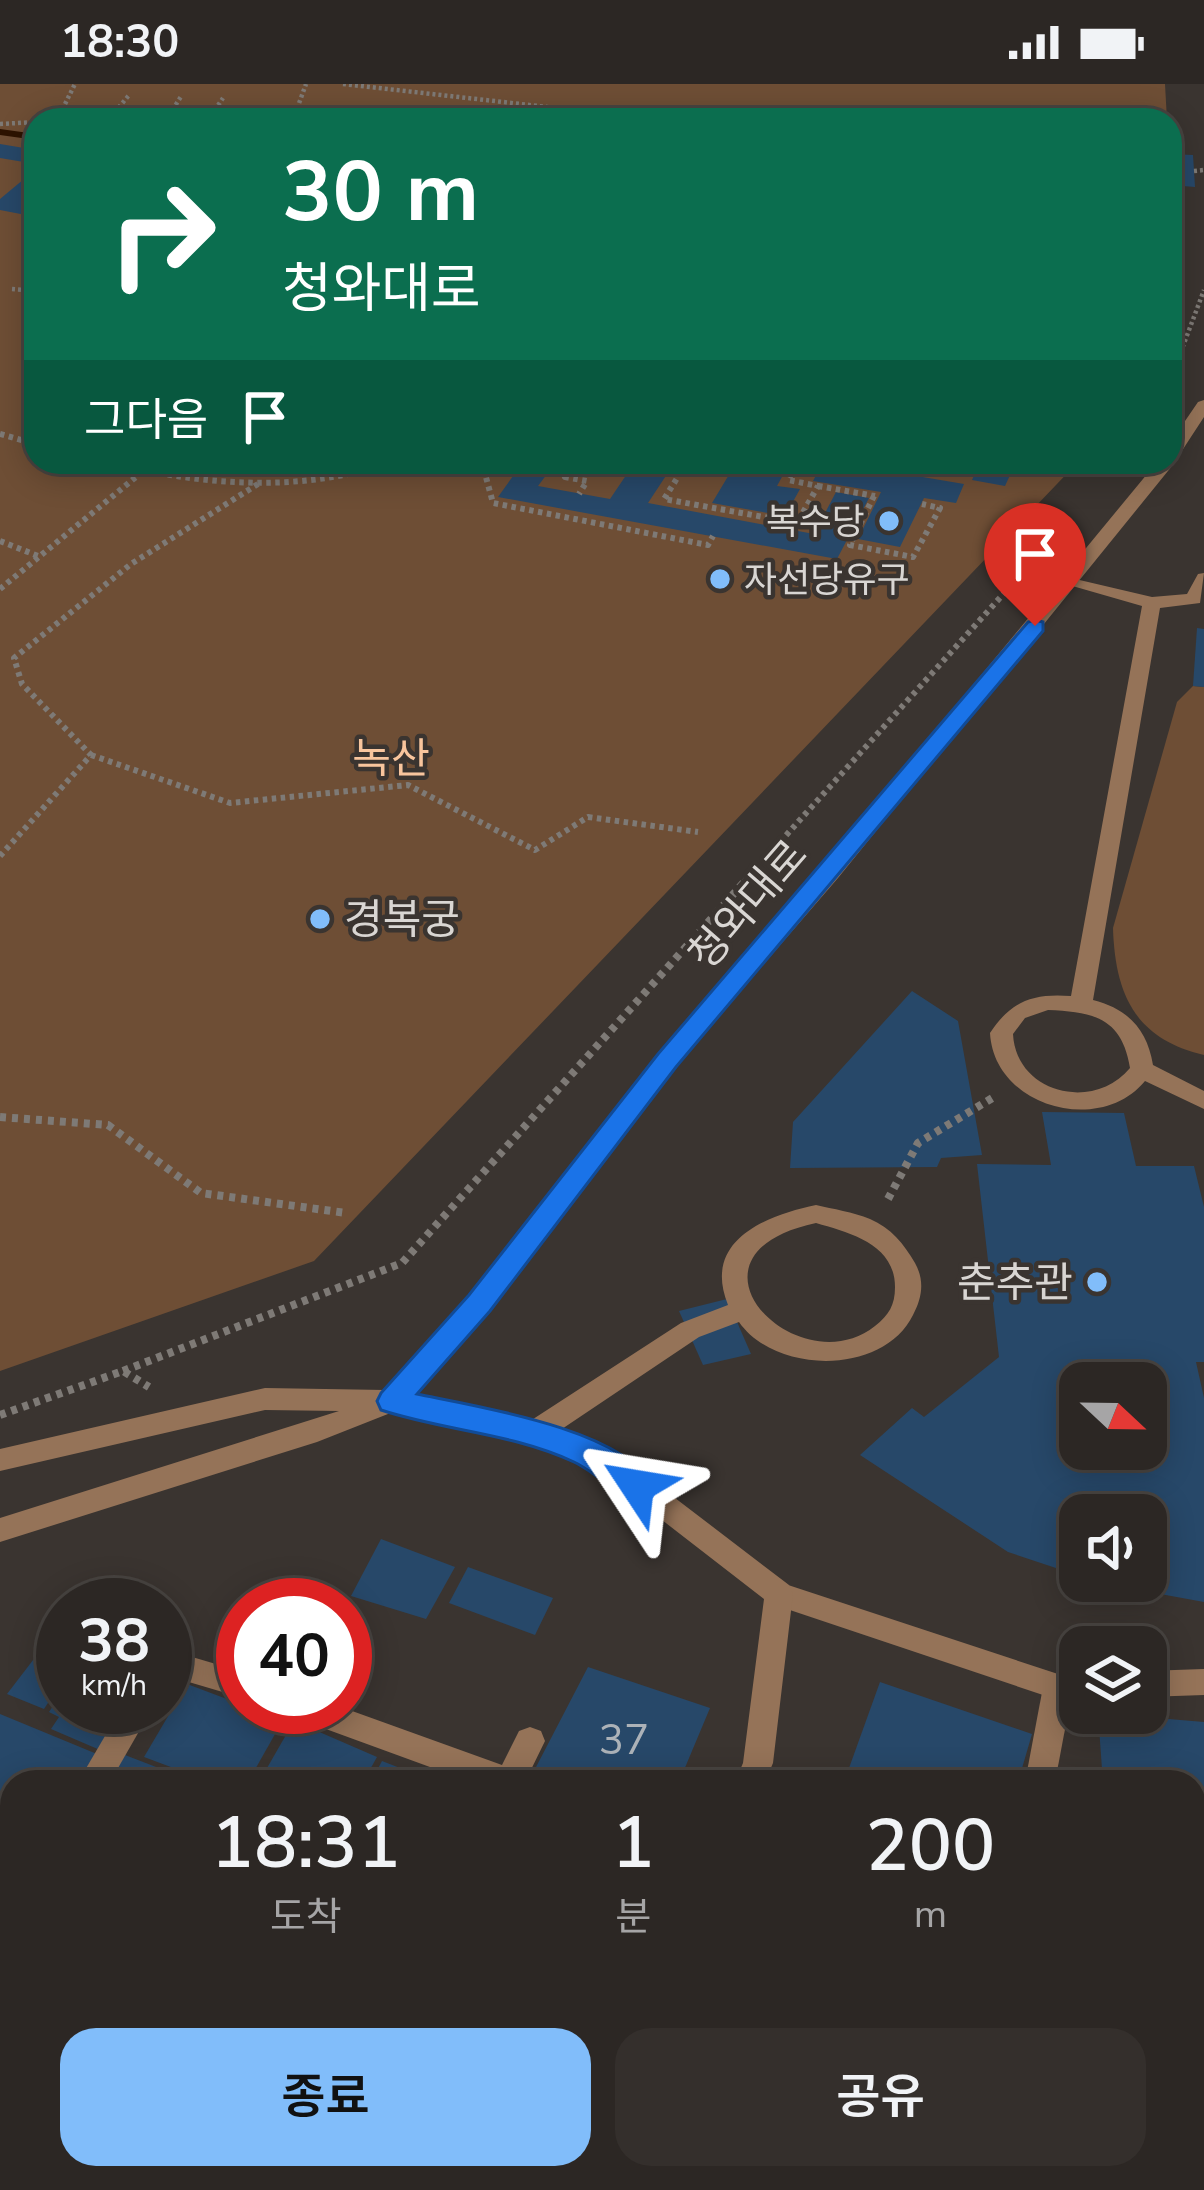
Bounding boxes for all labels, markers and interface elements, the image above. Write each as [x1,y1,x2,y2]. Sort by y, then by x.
text: 18:30 [60,12,179,73]
text: 30 m [282,135,479,250]
icon: right [84,156,240,312]
text: 청와대로 [282,252,481,326]
icon: arrive [232,384,298,450]
text: 그다음 [84,390,208,451]
place label: 복수당 [766,498,865,547]
pin [984,503,1086,626]
marker: 복수당 [876,508,902,534]
icon: arrive [1002,521,1068,587]
place label: 자선당유구 [744,556,910,605]
marker: 자선당유구 [707,566,733,592]
park label: 녹산 [352,731,430,788]
street label: 청와대로 [676,828,820,982]
place label: 경복궁 [344,892,460,949]
marker: 경복궁 [307,906,333,932]
place label: 춘추관 [957,1255,1073,1312]
marker: 춘추관 [1084,1269,1110,1295]
north arrow [1059,1362,1167,1470]
map controls [1059,1362,1167,1734]
position arrow [574,1423,700,1549]
button: sound [1059,1494,1167,1602]
speed limit sign: 40 [216,1578,372,1734]
text: 38 [78,1600,150,1682]
button: layers [1059,1626,1167,1734]
text: km/h [81,1665,147,1706]
house number: 37 [599,1712,649,1769]
text: 18:31 [211,1794,401,1892]
text: 1 [612,1794,655,1892]
text: 200 [866,1797,995,1895]
text: m [914,1888,947,1941]
text: 도착 [270,1891,342,1944]
text: 분 [615,1891,651,1944]
button: 종료 [60,2028,591,2166]
button: 공유 [615,2028,1146,2166]

